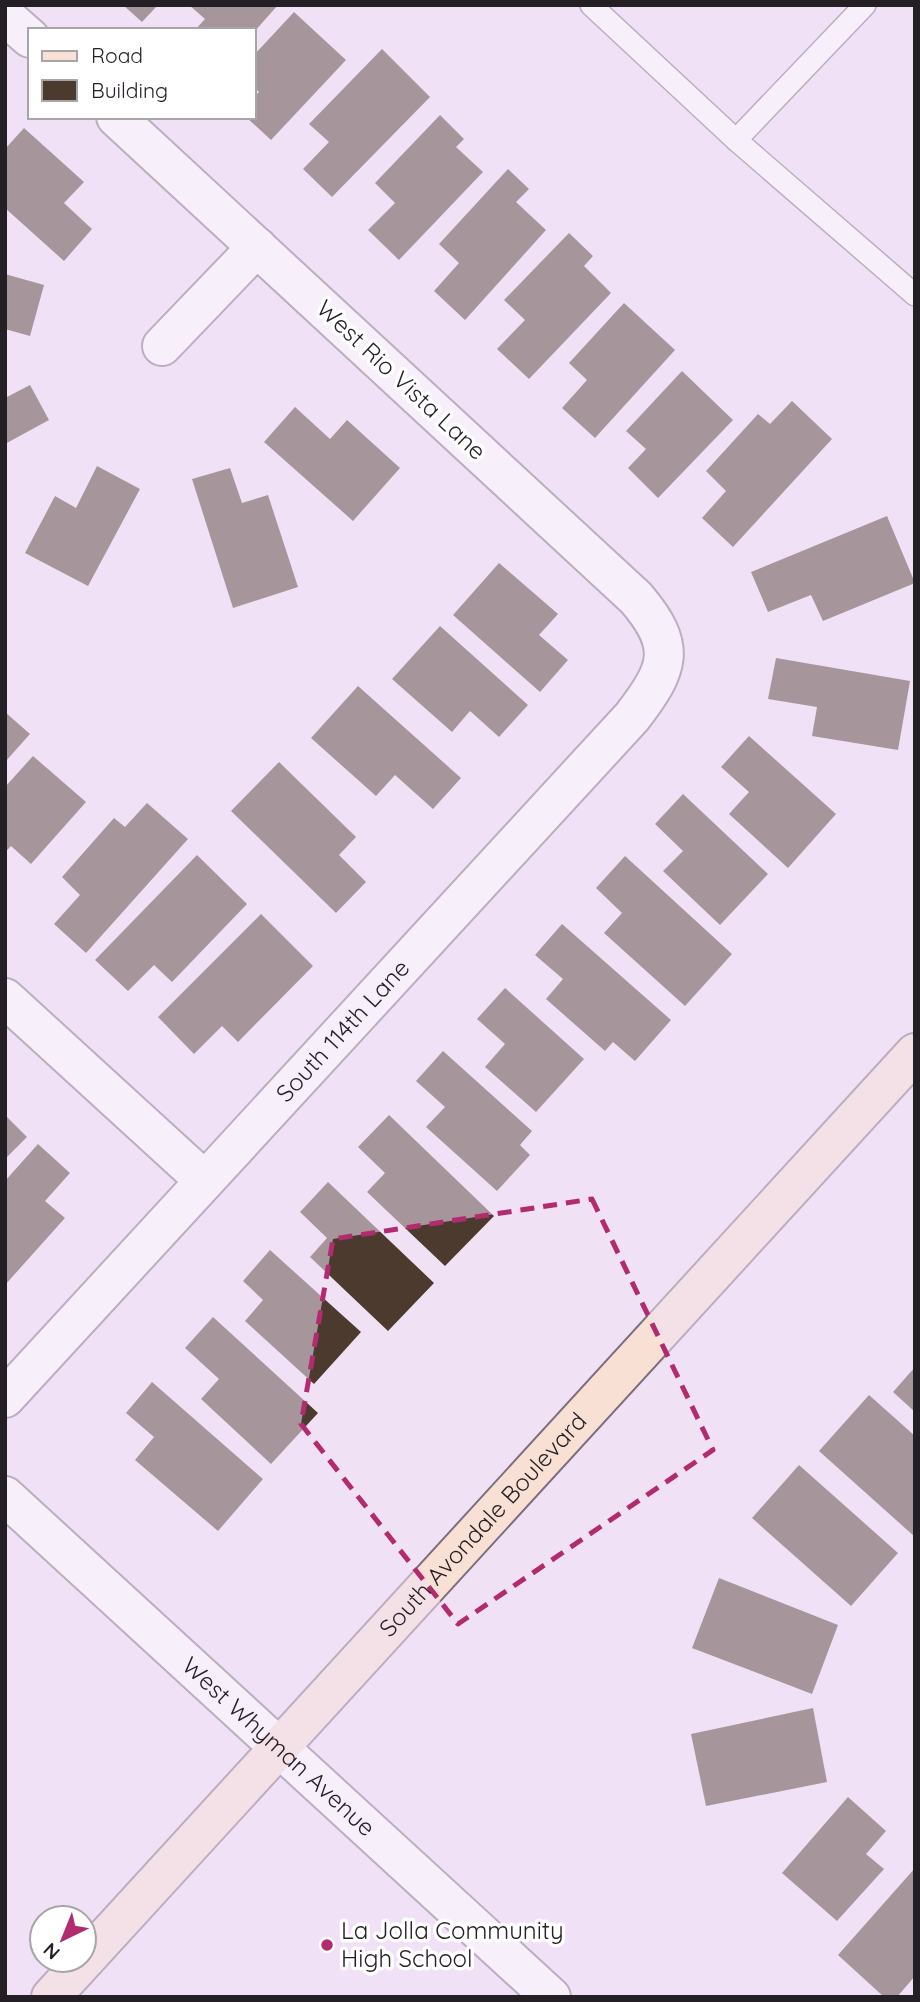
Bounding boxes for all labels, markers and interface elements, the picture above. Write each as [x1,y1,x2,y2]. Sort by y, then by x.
legend [28,28,256,119]
text: Road [91,42,143,68]
text: Building [91,77,168,103]
street label: West Rio Vista Lane [311,293,493,466]
street label: South 114th Lane [269,953,415,1108]
street label: South Avondale Boulevard [372,1406,592,1643]
street label: West Whyman Avenue [176,1650,382,1842]
north arrow [28,1904,98,1974]
place label: La Jolla Community High School [341,1915,564,1973]
marker: La Jolla Community High School [319,1937,335,1953]
text: N [38,1938,65,1965]

